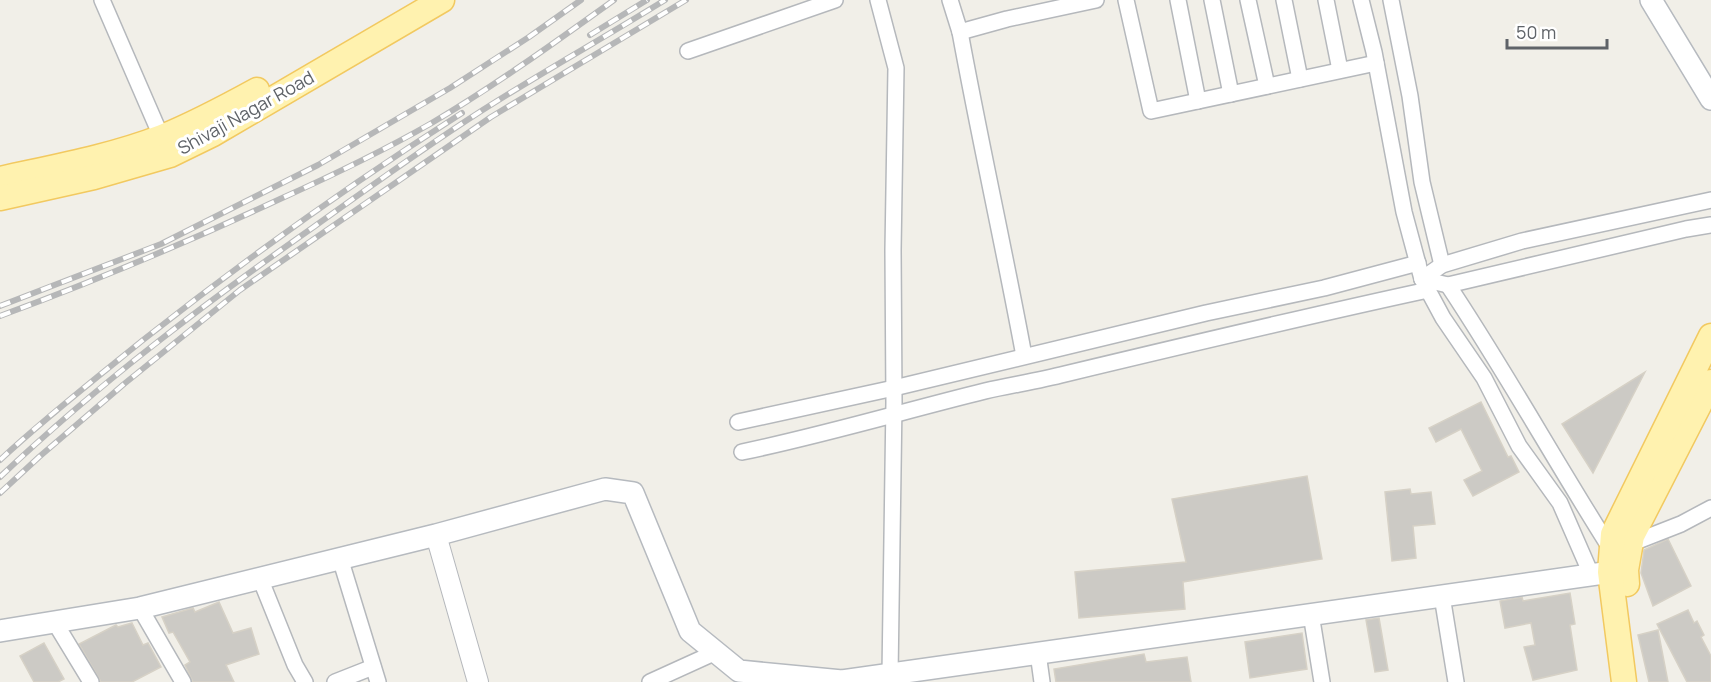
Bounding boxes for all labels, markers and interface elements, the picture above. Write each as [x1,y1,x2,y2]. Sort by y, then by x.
scale bar [1507,12,1608,50]
text: 50 m [1516,20,1556,44]
street label: Shivaji Nagar Road [173,65,318,160]

